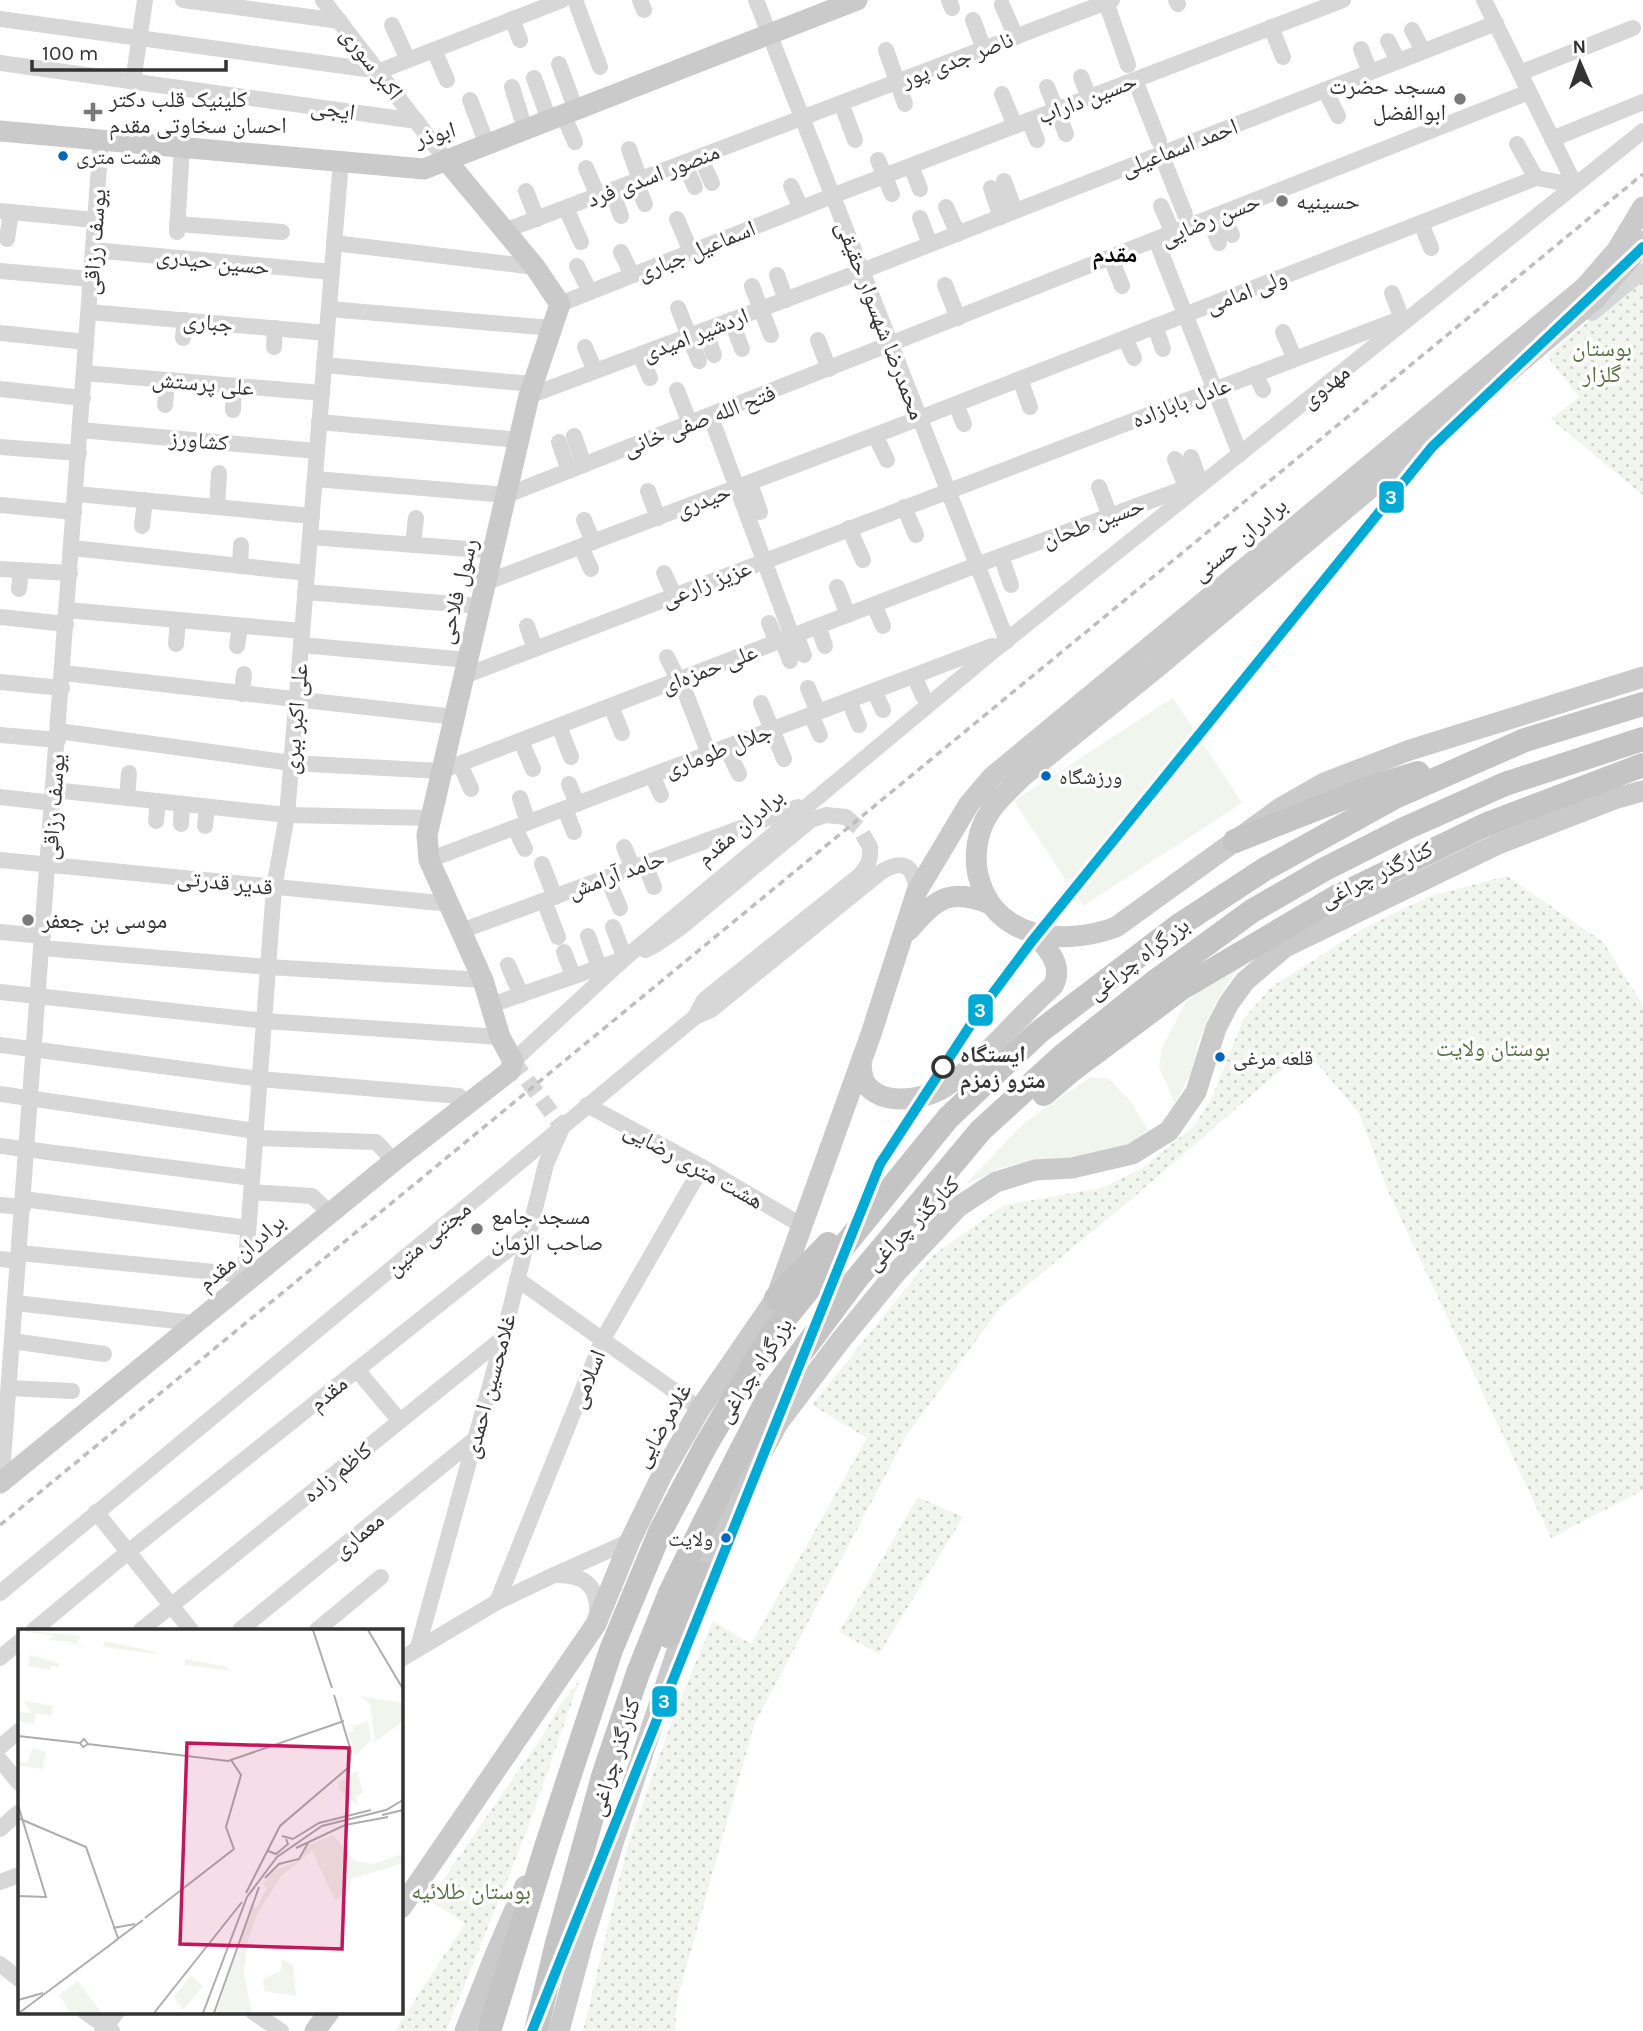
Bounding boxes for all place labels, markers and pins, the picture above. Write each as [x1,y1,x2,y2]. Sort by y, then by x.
place label: مسجد حضرت ابوالفضل [1329,73,1446,126]
place label: کلینیک قلب دکتر احسان سخاوتی مقدم [108,86,287,141]
marker: مسجد حضرت ابوالفضل [1452,91,1468,107]
marker: کلینیک قلب دکتر احسان سخاوتی مقدم [83,102,103,122]
place label: هشت متری [76,145,161,169]
marker: هشت متری [56,149,70,163]
place label: حسینیه [1296,188,1360,215]
marker: حسینیه [1274,193,1290,209]
place label: ورزشگاه [1059,765,1122,789]
marker: ورزشگاه [1039,769,1053,783]
place label: موسی بن جعفر [41,907,167,934]
marker: موسی بن جعفر [20,912,36,928]
place label: ایستگاه مترو زمزم [960,1041,1046,1096]
place label: قلعه مرغی [1233,1046,1313,1071]
marker: قلعه مرغی [1213,1050,1227,1064]
marker: ایستگاه مترو زمزم [932,1056,954,1078]
place label: مسجد جامع صاحب الزمان [491,1203,603,1256]
marker: مسجد جامع صاحب الزمان [469,1221,485,1237]
place label: ولایت [668,1527,713,1551]
marker: ولایت [719,1531,733,1545]

